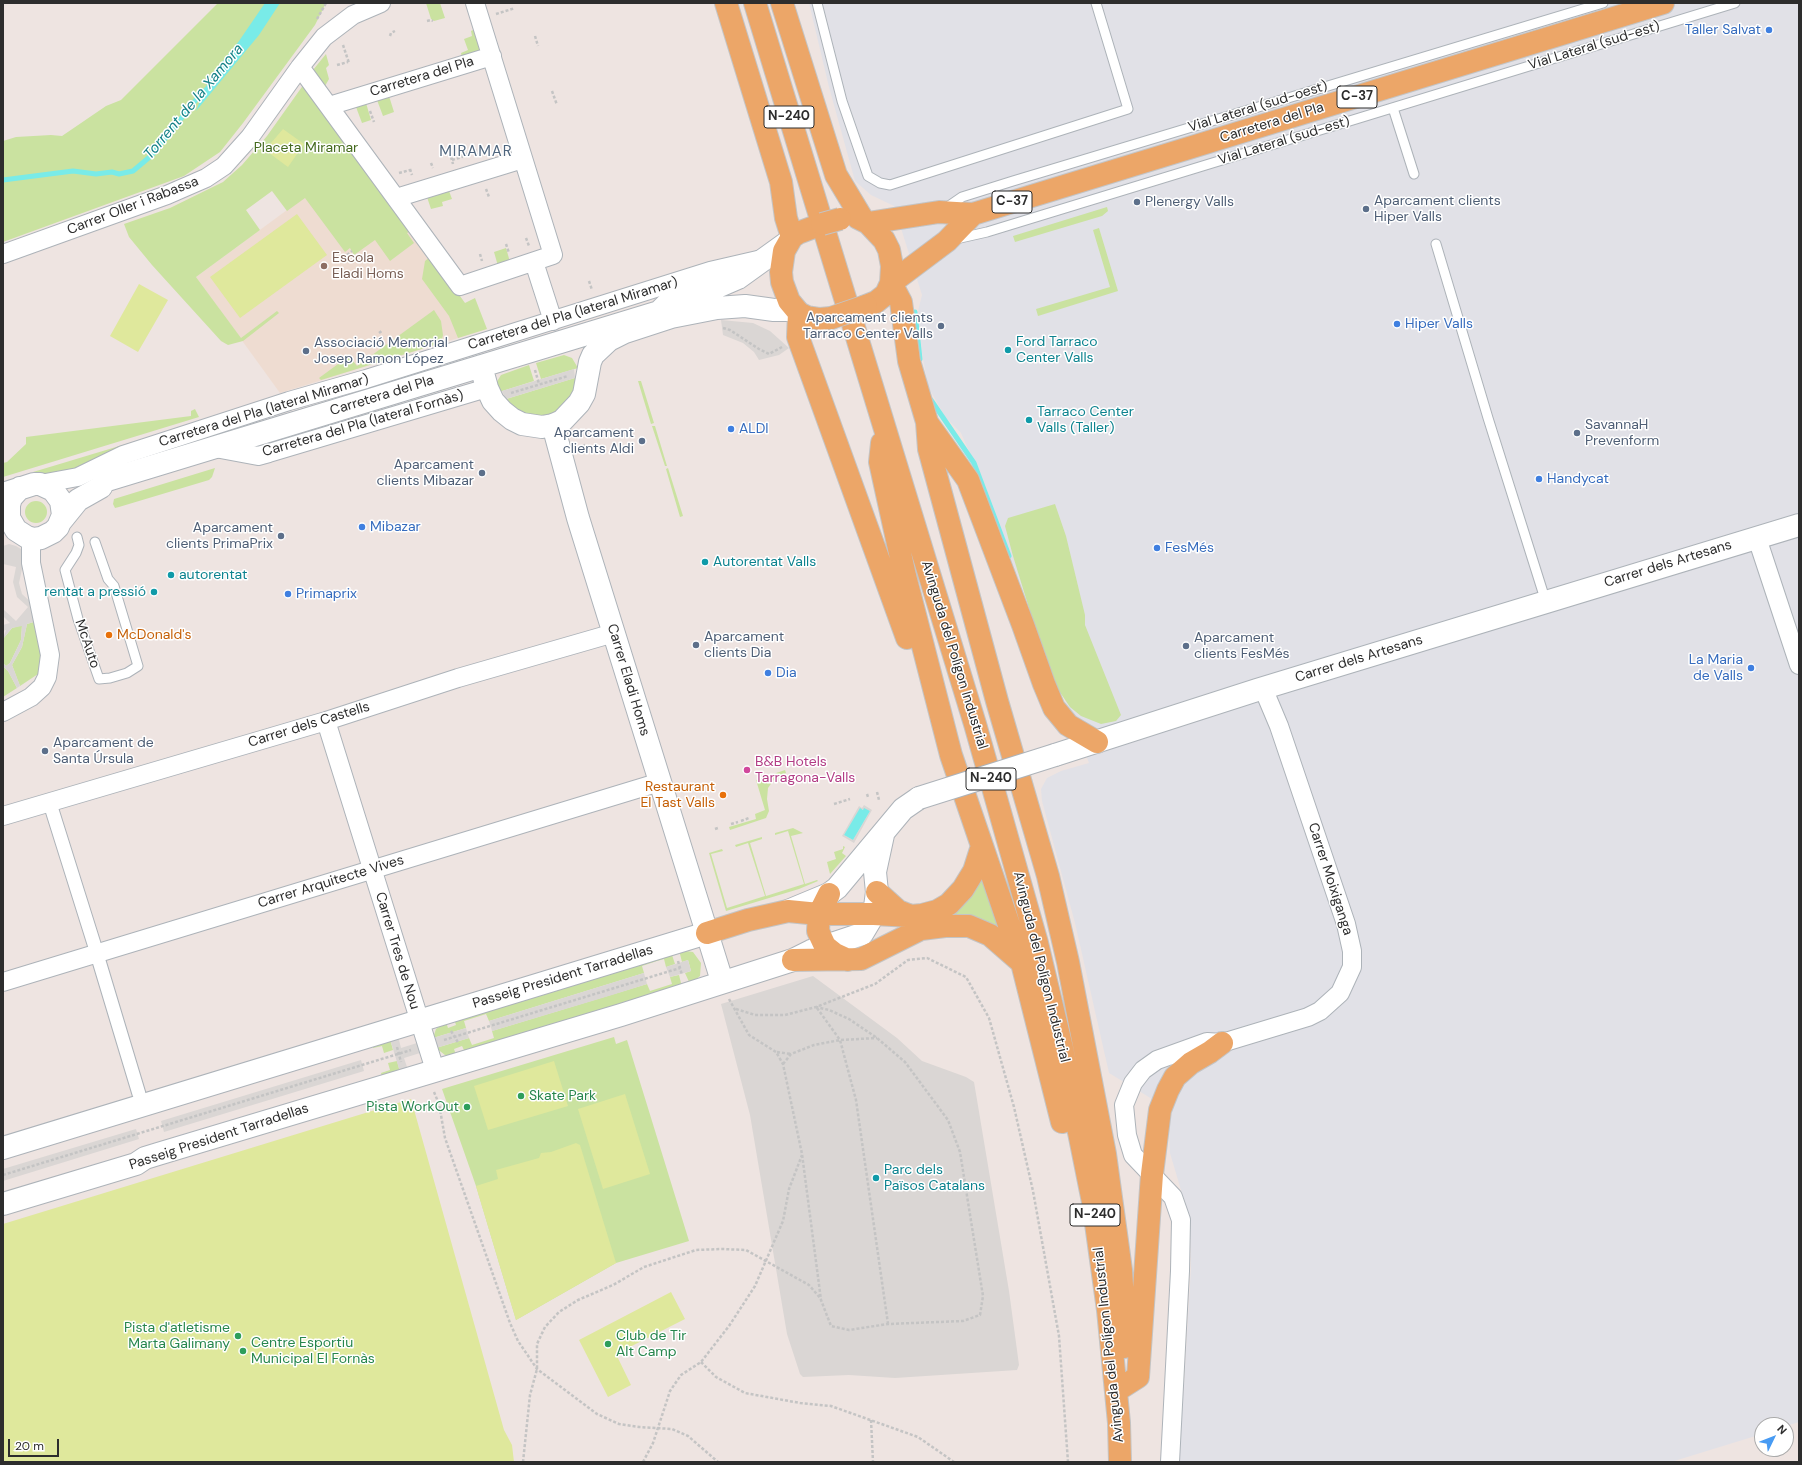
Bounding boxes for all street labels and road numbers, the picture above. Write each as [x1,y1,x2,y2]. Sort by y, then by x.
street label: Vial Lateral (sud-est) [1526,18,1662,74]
street label: Carretera del Pla [368,53,476,101]
street label: Vial Lateral (sud-oest) [1186,78,1330,136]
road number: C-37 [1337,86,1377,108]
street label: Carretera del Pla [1218,99,1326,147]
road number: N-240 [764,106,814,128]
street label: Vial Lateral (sud-est) [1216,113,1352,169]
street label: Carrer Oller i Rabassa [65,173,201,239]
road number: C-37 [992,191,1032,213]
street label: Carretera del Pla (lateral Miramar) [466,274,680,354]
street label: Carretera del Pla (lateral Miramar) [157,371,371,451]
street label: Carretera del Pla [328,372,436,420]
street label: Carretera del Pla (lateral Fornàs) [260,387,466,461]
street label: Carrer dels Artesans [1602,537,1734,591]
street label: Avinguda del Polígon Industrial [917,559,991,751]
street label: McAuto [71,617,103,671]
street label: Carrer Eladi Homs [603,622,653,738]
street label: Carrer dels Artesans [1293,632,1425,686]
street label: Carrer dels Castells [246,699,372,751]
road number: N-240 [966,768,1016,790]
street label: Carrer Moixiganga [1304,821,1356,937]
street label: Carrer Arquitecte Vives [256,852,406,912]
street label: Avinguda del Polígon Industrial [1009,870,1073,1064]
street label: Carrer Tres de Nou [371,890,423,1012]
street label: Passeig President Tarradellas [471,942,655,1012]
street label: Passeig President Tarradellas [127,1100,311,1174]
road number: N-240 [1070,1204,1120,1226]
street label: Avinguda del Polígon Industrial [1090,1246,1128,1444]

